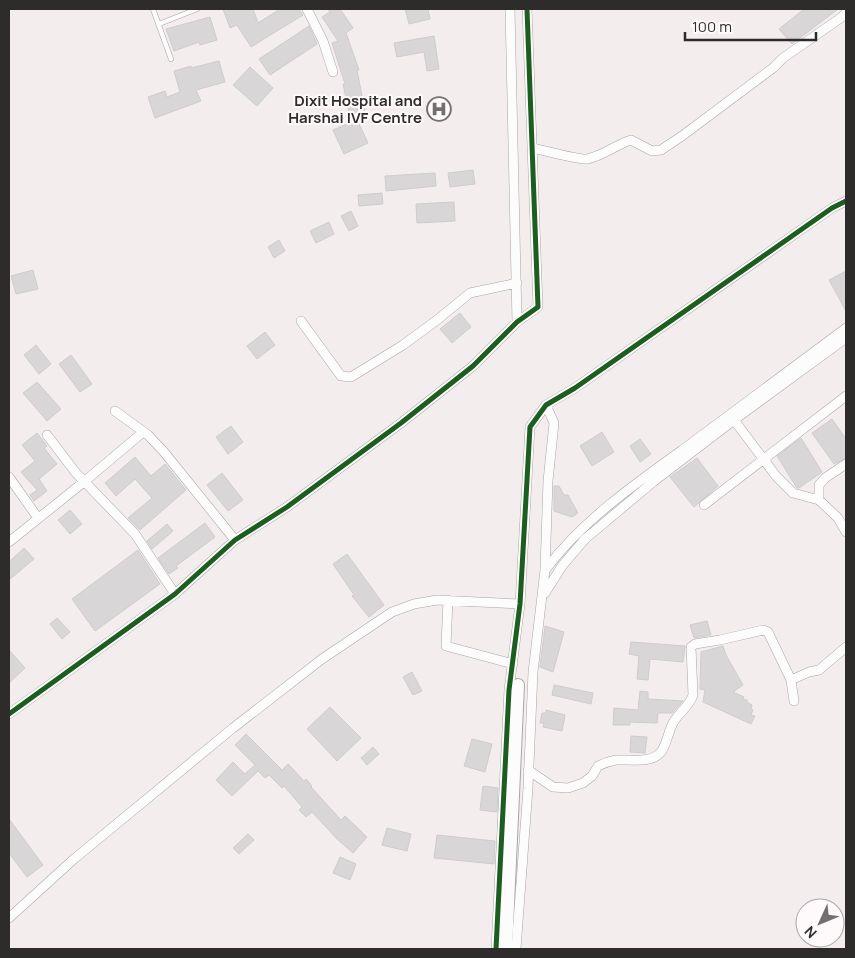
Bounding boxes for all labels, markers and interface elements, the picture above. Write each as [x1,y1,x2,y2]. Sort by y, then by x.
scale bar [685,10,816,42]
text: 100 m [692,16,732,37]
place label: Dixit Hospital and Harshai IVF Centre [288,90,422,128]
hospital icon: Dixit Hospital and Harshai IVF Centre [426,96,452,122]
north arrow [795,898,845,948]
text: N [800,922,821,943]

